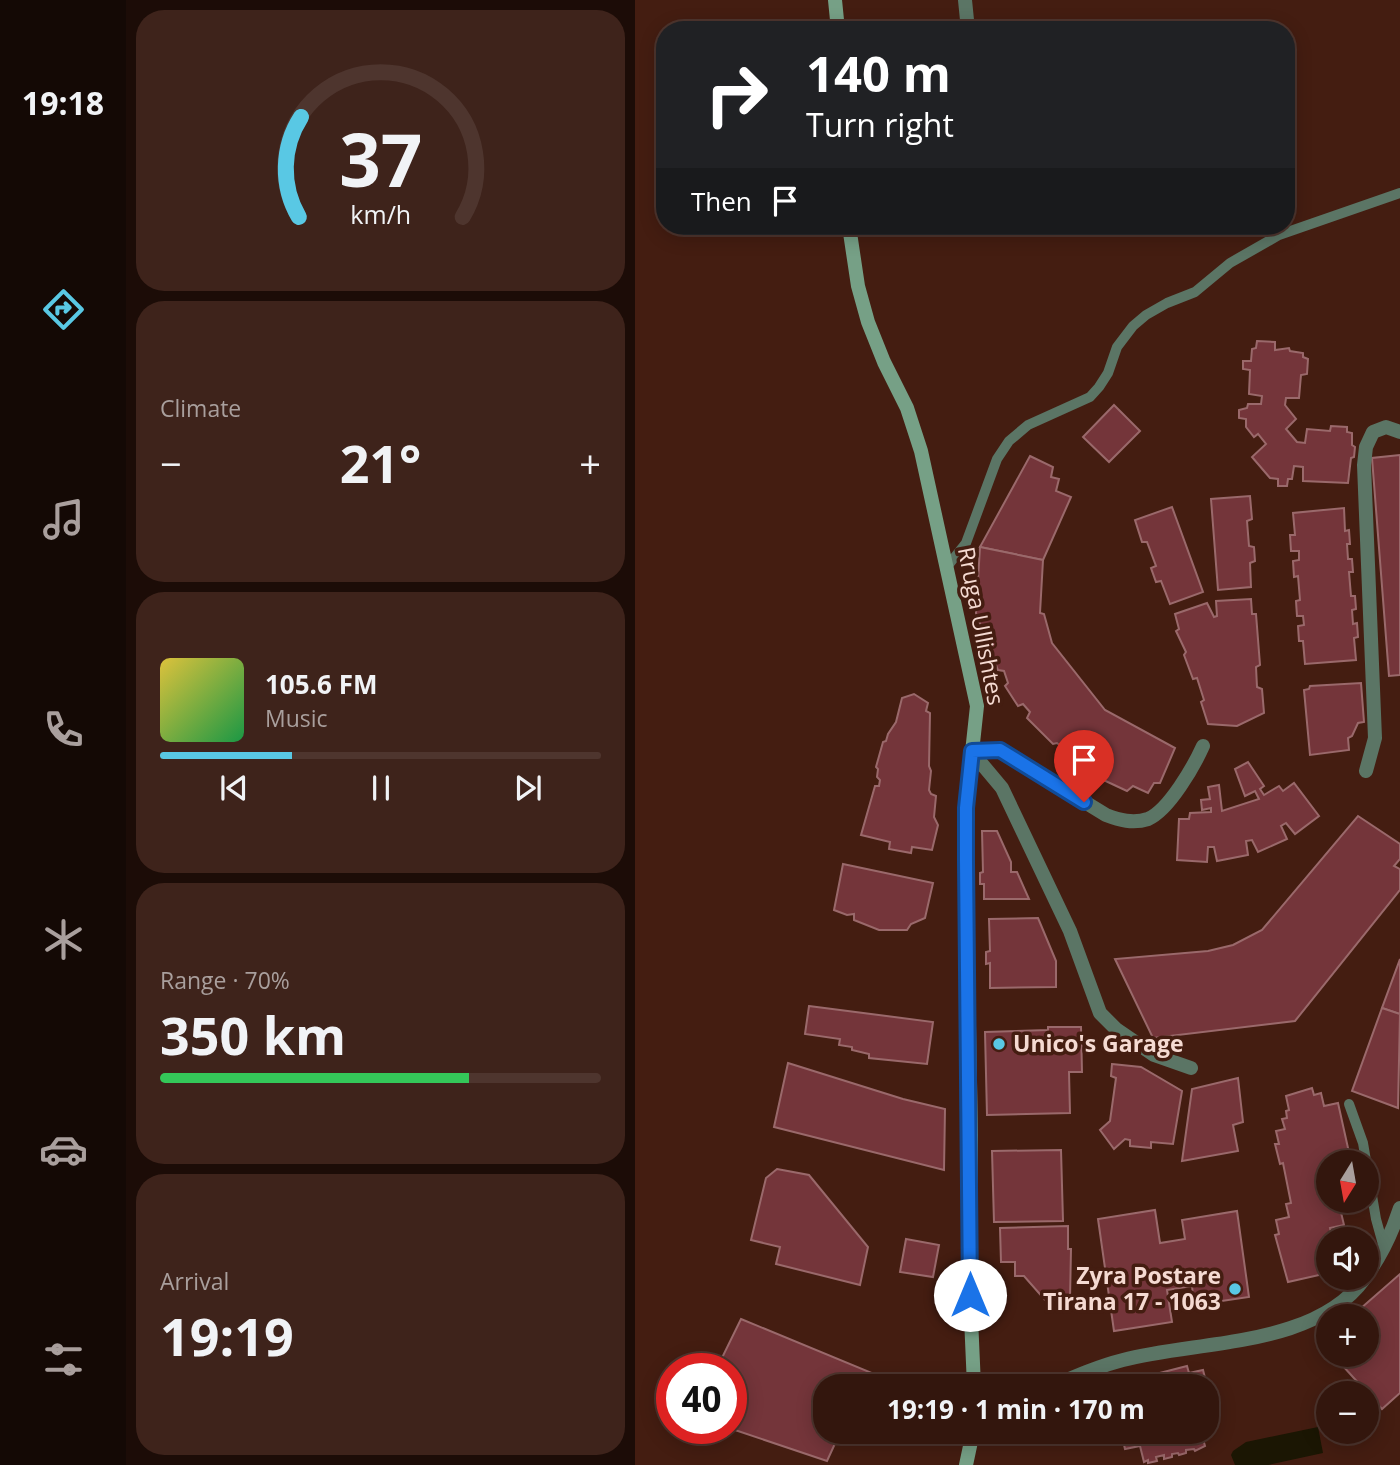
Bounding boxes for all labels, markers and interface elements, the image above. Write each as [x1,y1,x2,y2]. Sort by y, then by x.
text: 140 m [806,40,951,106]
icon: right [691,49,782,140]
text: 19:18 [22,81,104,124]
text: Turn right [806,103,954,146]
text: 37 [339,109,422,208]
icon: arrive [766,182,804,220]
text: Then [691,183,752,219]
text: km/h [350,196,411,230]
icon: directions [39,285,88,334]
text: Climate [160,392,241,424]
text: 21° [340,427,421,498]
text: − [160,437,182,489]
text: + [579,437,601,489]
icon: music [39,495,88,544]
street label: Rruga Ullishtes [951,544,1013,708]
text: 105.6 FM [265,666,377,702]
text: Music [265,702,328,734]
icon: phone [39,705,88,754]
pin [1054,730,1114,802]
icon: arrive [1065,741,1103,779]
icon: previous [215,769,253,807]
icon: pause [362,769,400,807]
icon: next [509,769,547,807]
icon: climate [39,915,88,964]
text: Range · 70% [160,964,290,996]
text: 350 km [160,999,346,1070]
place label: Unico's Garage [1013,1027,1184,1059]
marker: Unico's Garage [991,1036,1007,1052]
icon: car [39,1125,88,1174]
north arrow [1316,1150,1379,1213]
map controls [1316,1150,1379,1444]
button: sound [1316,1227,1379,1290]
position arrow [933,1258,1007,1332]
place label: Zyra Postare Tirana 17 - 1063 [1043,1259,1221,1317]
text: Arrival [160,1265,229,1297]
marker: Zyra Postare Tirana 17 - 1063 [1227,1281,1243,1297]
text: 19:19 [160,1300,294,1371]
button: + [1316,1304,1379,1367]
icon: filters [39,1335,88,1384]
speed limit sign: 40 [656,1353,747,1444]
button: − [1316,1381,1379,1444]
text: 19:19 · 1 min · 170 m [887,1391,1145,1427]

